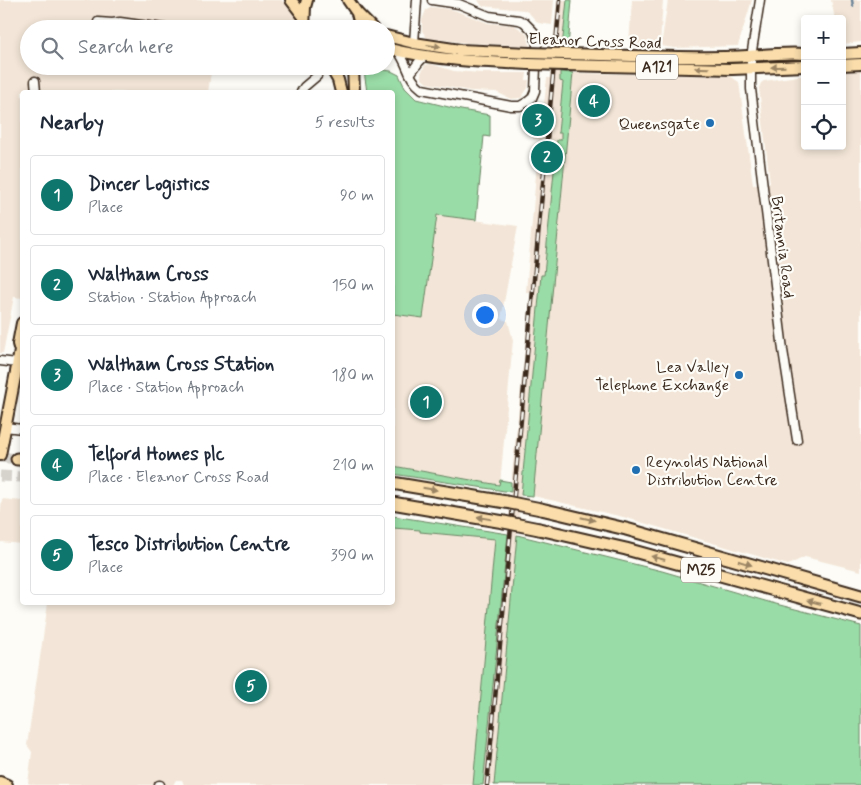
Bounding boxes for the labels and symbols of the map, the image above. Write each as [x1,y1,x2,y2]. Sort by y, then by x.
street label: Eleanor Cross Road [528,29,662,54]
one-way arrow [426,42,442,50]
road number: A121 [636,54,678,80]
one-way arrow [693,64,709,72]
one-way arrow [769,64,785,72]
pin: 4 [578,82,610,120]
pin: 3 [522,101,554,139]
place label: Queensgate [619,114,700,136]
marker: Queensgate [704,117,716,129]
pin: 2 [531,138,563,176]
street label: Britannia Road [766,195,799,299]
your location [472,302,498,328]
place label: Lea Valley Telephone Exchange [595,357,729,397]
marker: Lea Valley Telephone Exchange [733,369,745,381]
pin: 1 [410,383,442,421]
place label: Reynolds National Distribution Centre [646,452,778,491]
marker: Reynolds National Distribution Centre [630,464,642,476]
one-way arrow [422,485,438,493]
one-way arrow [476,513,492,521]
one-way arrow [581,515,596,523]
one-way arrow [650,553,665,561]
road number: M25 [681,558,721,582]
one-way arrow [737,559,753,567]
one-way arrow [806,598,821,606]
pin: 5 [235,667,267,705]

